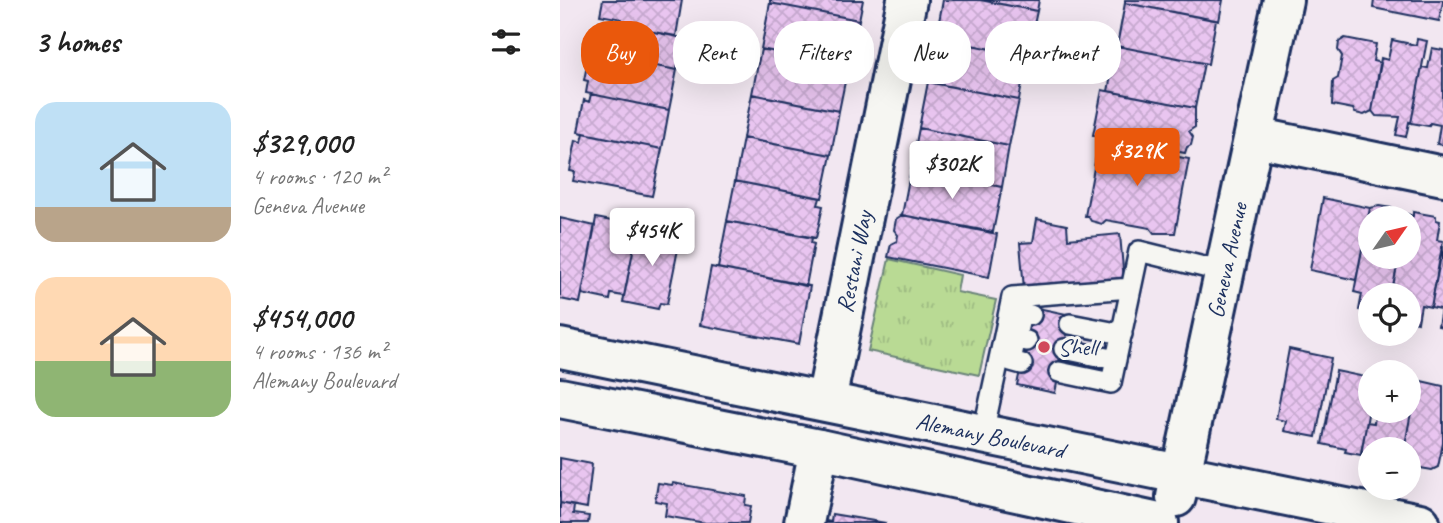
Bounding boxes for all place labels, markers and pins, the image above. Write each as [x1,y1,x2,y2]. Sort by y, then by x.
pin: $329K [1088,128,1186,188]
pin: $302K [903,142,1001,201]
pin: $454K [603,208,701,268]
place label: Shell [1058,332,1101,362]
marker: Shell [1036,339,1052,355]

